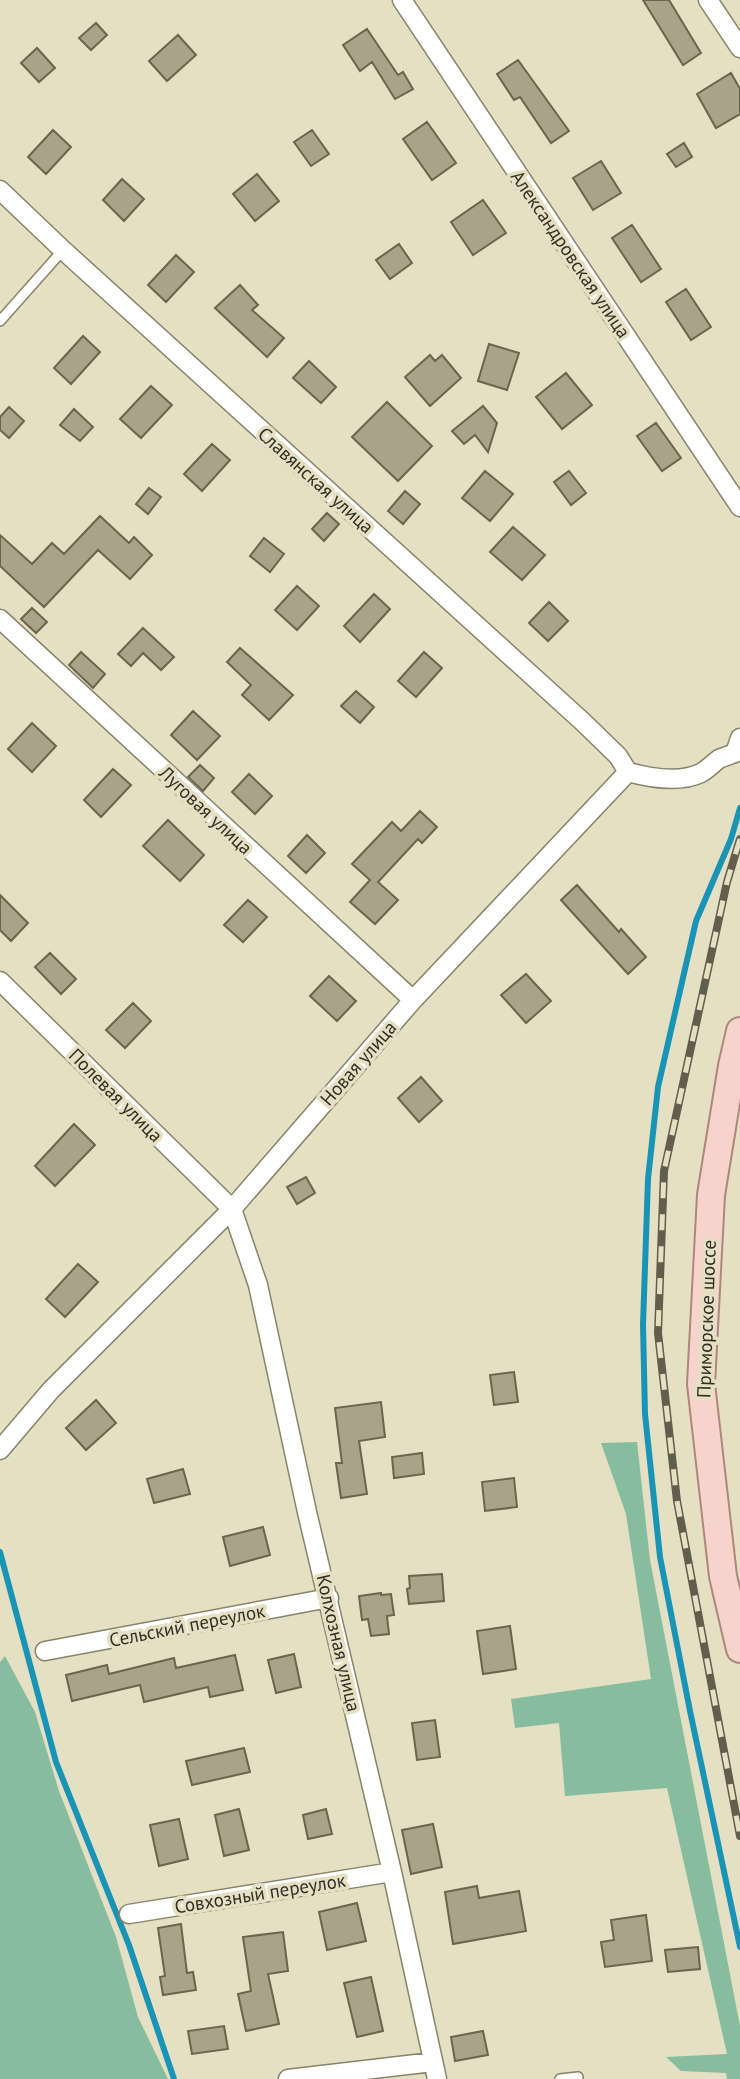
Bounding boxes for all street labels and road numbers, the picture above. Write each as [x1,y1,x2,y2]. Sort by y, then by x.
street label: Александровская улица [506,166,636,342]
street label: Славянская улица [253,422,379,538]
street label: Луговая улица [154,760,258,859]
street label: Новая улица [315,1016,401,1110]
street label: Полевая улица [64,1043,168,1147]
street label: Приморское шоссе [691,1239,721,1399]
street label: Колхозная улица [312,1572,366,1714]
street label: Сельский переулок [107,1598,267,1652]
street label: Совхозный переулок [173,1868,347,1918]

